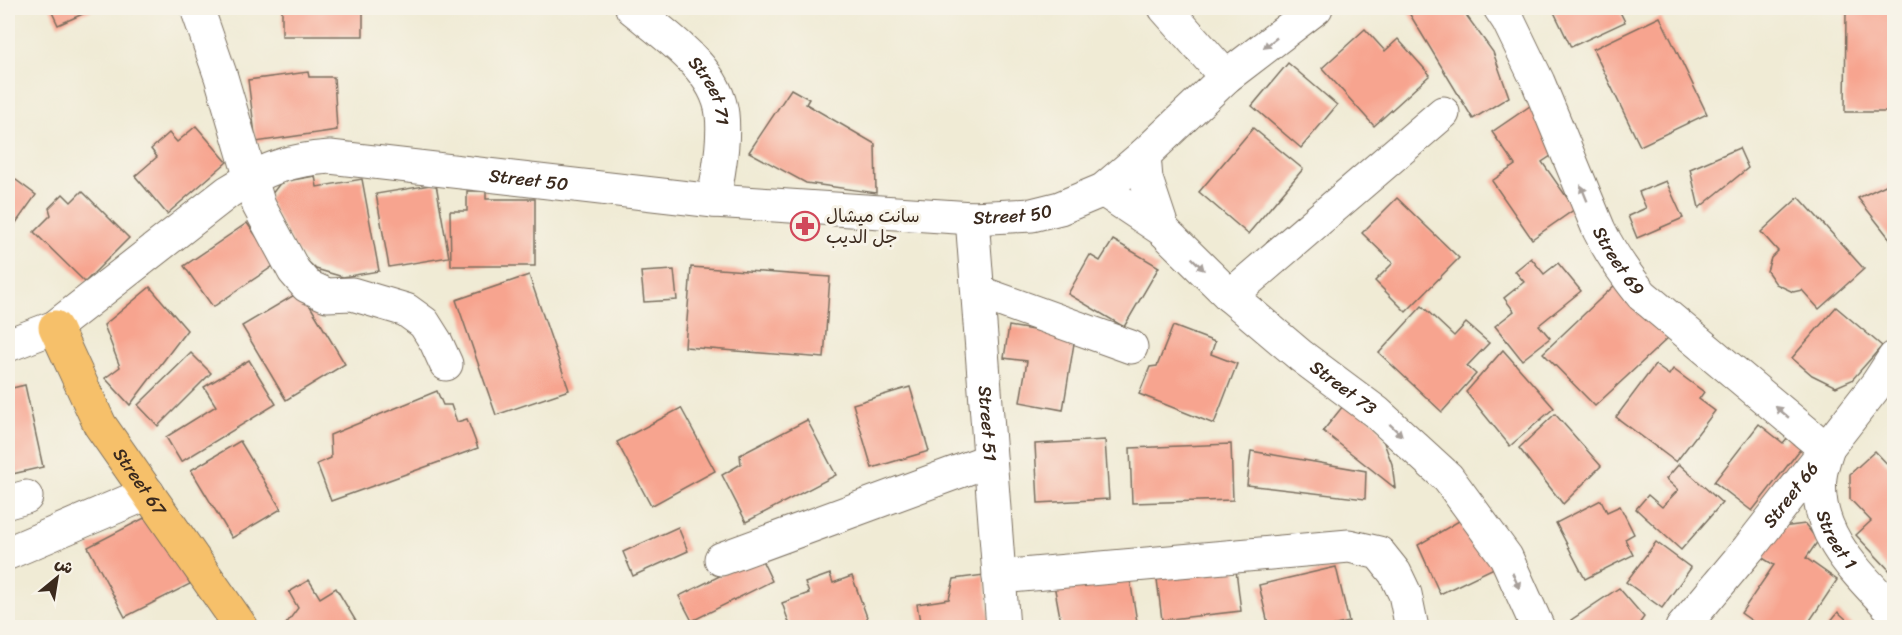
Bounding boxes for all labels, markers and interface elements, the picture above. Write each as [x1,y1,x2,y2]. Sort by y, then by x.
one-way arrow [1262,37,1278,50]
street label: Street 71 [680,48,739,126]
street label: Street 50 [487,159,570,200]
one-way arrow [1579,184,1589,202]
street label: Street 50 [972,194,1056,234]
place label: سانت ميشال جل الديب [826,200,920,253]
pharmacy icon: سانت ميشال جل الديب [789,210,821,242]
street label: Street 69 [1584,220,1653,303]
one-way arrow [1191,257,1205,271]
street label: Street 73 [1303,352,1384,424]
street label: Street 51 [969,384,1006,463]
one-way arrow [1775,406,1790,419]
one-way arrow [1388,422,1402,436]
street label: Street 67 [104,441,176,524]
street label: Street 66 [1754,454,1827,535]
street label: Street 1 [1807,506,1866,577]
north arrow [27,548,87,608]
text: ش [49,548,79,582]
one-way arrow [1512,572,1521,589]

